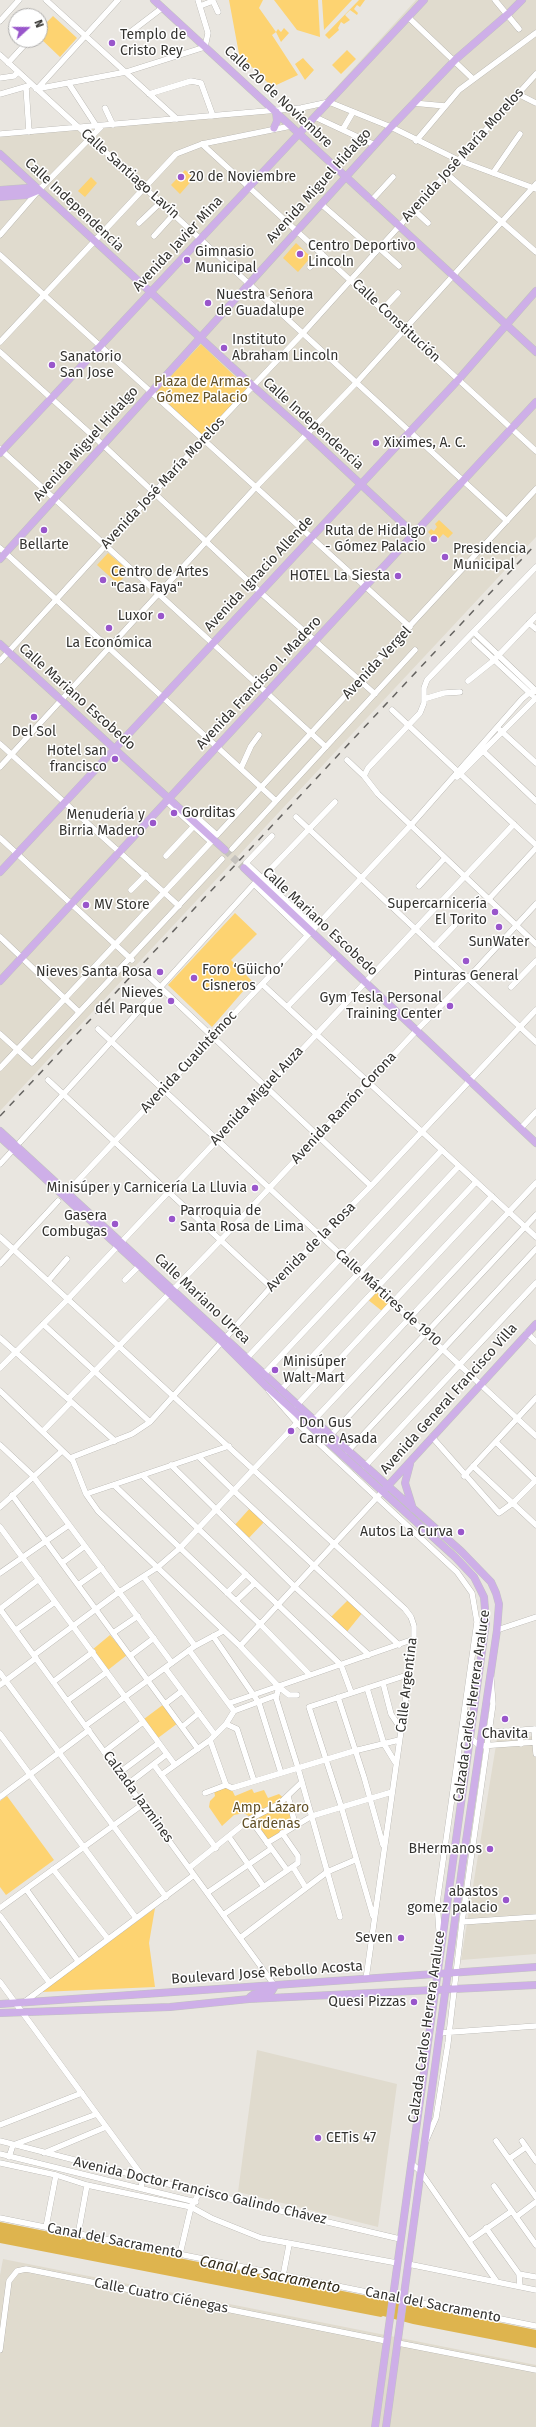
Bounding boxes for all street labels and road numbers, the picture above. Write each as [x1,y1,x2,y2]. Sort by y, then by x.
street label: Calle 20 de Noviembre [220,42,336,152]
street label: Avenida José María Morelos [398,85,528,225]
street label: Calle Santiago Lavín [77,125,183,223]
street label: Avenida Miguel Hidalgo [263,125,375,247]
street label: Calle Independencia [21,155,127,255]
street label: Avenida Javier Mina [129,193,227,295]
street label: Calle Constitución [348,276,444,366]
street label: Calle Independencia [259,374,367,474]
street label: Avenida Miguel Hidalgo [30,383,142,505]
street label: Avenida José María Morelos [97,414,229,552]
street label: Avenida Ignacio Allende [201,513,317,635]
street label: Avenida Francisco I. Madero [193,613,325,753]
street label: Avenida Vergel [339,623,415,703]
street label: Calle Mariano Escobedo [15,640,139,754]
street label: Calle Mariano Escobedo [259,864,381,980]
street label: Avenida Cuauhtémoc [137,1007,241,1117]
street label: Avenida Miguel Auza [207,1043,307,1149]
street label: Avenida Ramón Corona [288,1048,400,1168]
street label: Avenida de la Rosa [263,1199,359,1295]
street label: Calle Mártires de 1910 [331,1246,445,1350]
street label: Calle Mariano Urrea [151,1250,253,1348]
street label: Avenida General Francisco Villa [377,1320,521,1478]
street label: Calzada Carlos Herrera Araluce [450,1609,494,1803]
street label: Calle Argentina [393,1637,421,1733]
street label: Calzada Jazmines [99,1748,177,1846]
street label: Calzada Carlos Herrera Araluce [405,1930,449,2124]
street label: Boulevard José Rebollo Acosta [171,1958,363,1988]
street label: Avenida Doctor Francisco Galindo Chávez [72,2154,328,2228]
street label: Canal del Sacramento [46,2220,184,2262]
street label: Calle Cuatro Ciénegas [93,2275,229,2317]
street label: Canal del Sacramento [364,2284,502,2326]

